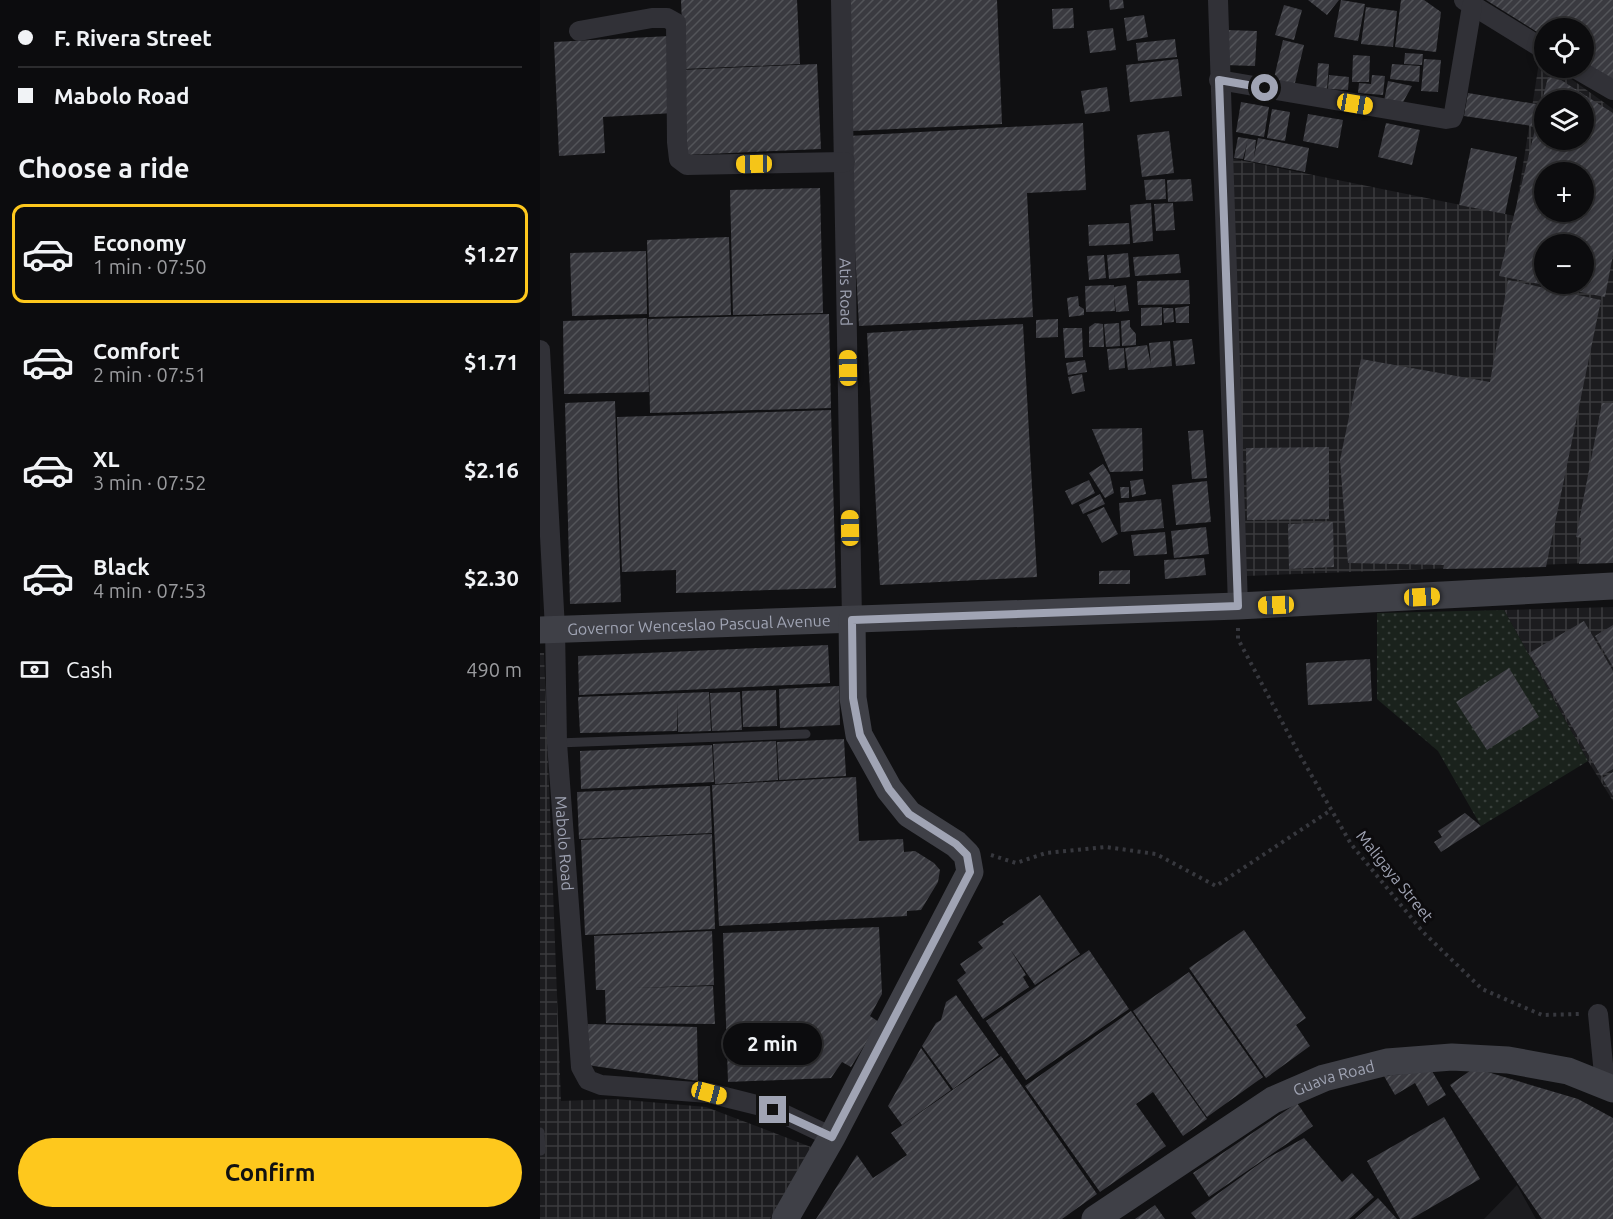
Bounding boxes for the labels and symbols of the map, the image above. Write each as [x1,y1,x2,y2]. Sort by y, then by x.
route start [1251,74,1278,101]
car [1336,92,1374,116]
car [736,155,772,173]
street label: Atis Road [837,258,856,326]
car [839,350,857,386]
car [841,510,859,546]
car [1404,587,1440,607]
car [1258,595,1294,615]
street label: Governor Wenceslao Pascual Avenue [567,611,831,638]
street label: Mabolo Road [552,795,577,891]
street label: Maligaya Street [1353,827,1438,926]
callout: 2 min [724,1023,822,1065]
street label: Guava Road [1290,1057,1376,1099]
car [689,1080,729,1106]
route end [759,1096,786,1123]

